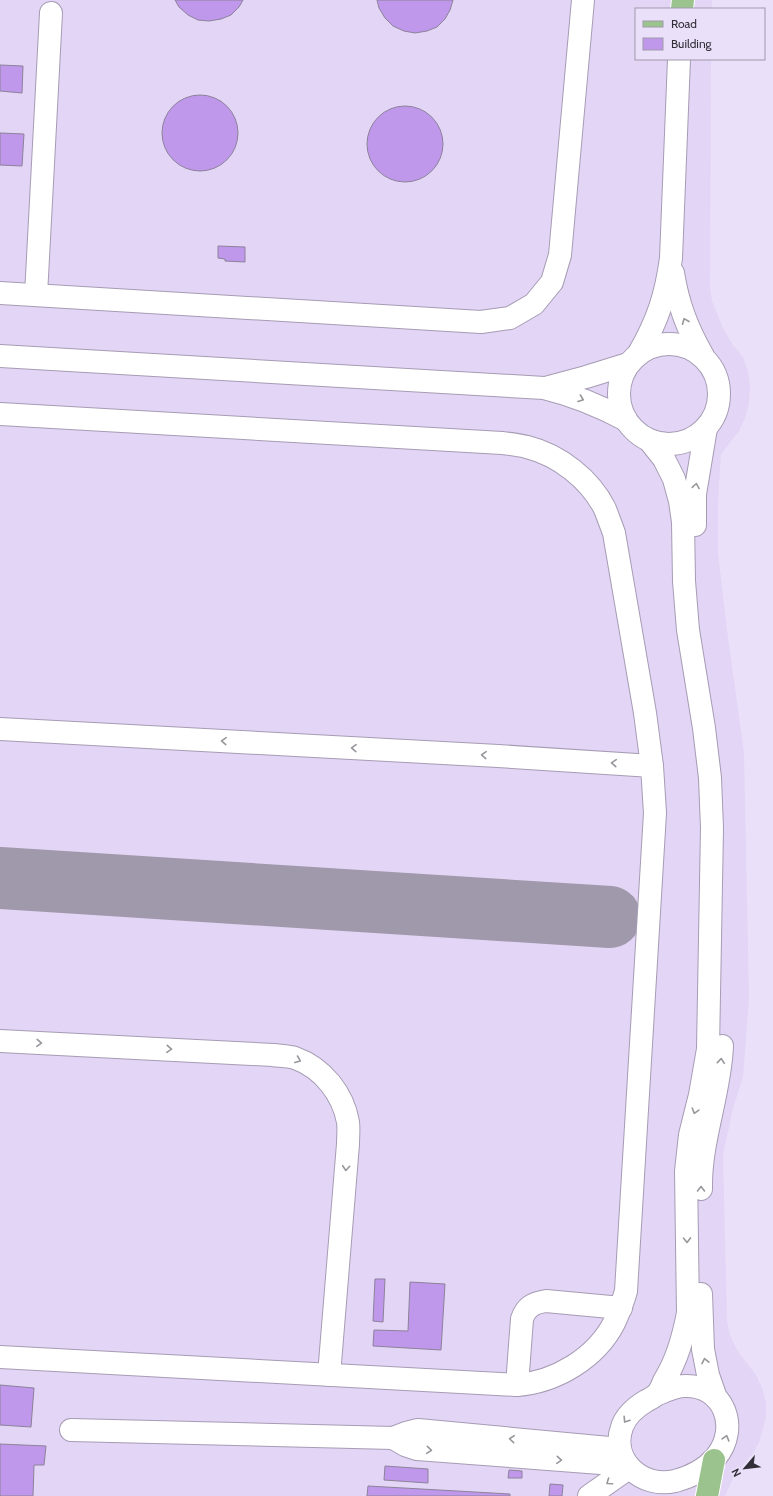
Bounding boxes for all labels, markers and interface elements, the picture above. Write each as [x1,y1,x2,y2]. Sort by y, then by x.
legend [635,8,765,60]
text: Road [671,16,697,31]
text: Building [671,36,713,51]
one-way arrow [682,318,690,325]
one-way arrow [578,395,585,403]
one-way arrow [692,482,700,489]
one-way arrow [221,737,227,746]
one-way arrow [351,744,357,753]
one-way arrow [481,751,487,760]
one-way arrow [611,759,617,768]
one-way arrow [36,1038,42,1047]
one-way arrow [166,1045,172,1053]
one-way arrow [294,1056,301,1064]
one-way arrow [716,1058,725,1064]
one-way arrow [691,1107,700,1114]
one-way arrow [342,1165,351,1171]
one-way arrow [696,1186,705,1192]
one-way arrow [683,1237,691,1243]
one-way arrow [701,1358,710,1364]
one-way arrow [624,1415,631,1422]
one-way arrow [509,1434,515,1443]
one-way arrow [721,1435,730,1442]
one-way arrow [426,1446,432,1455]
north arrow [725,1448,765,1488]
one-way arrow [556,1455,562,1464]
text: N [728,1466,744,1479]
one-way arrow [607,1477,614,1484]

